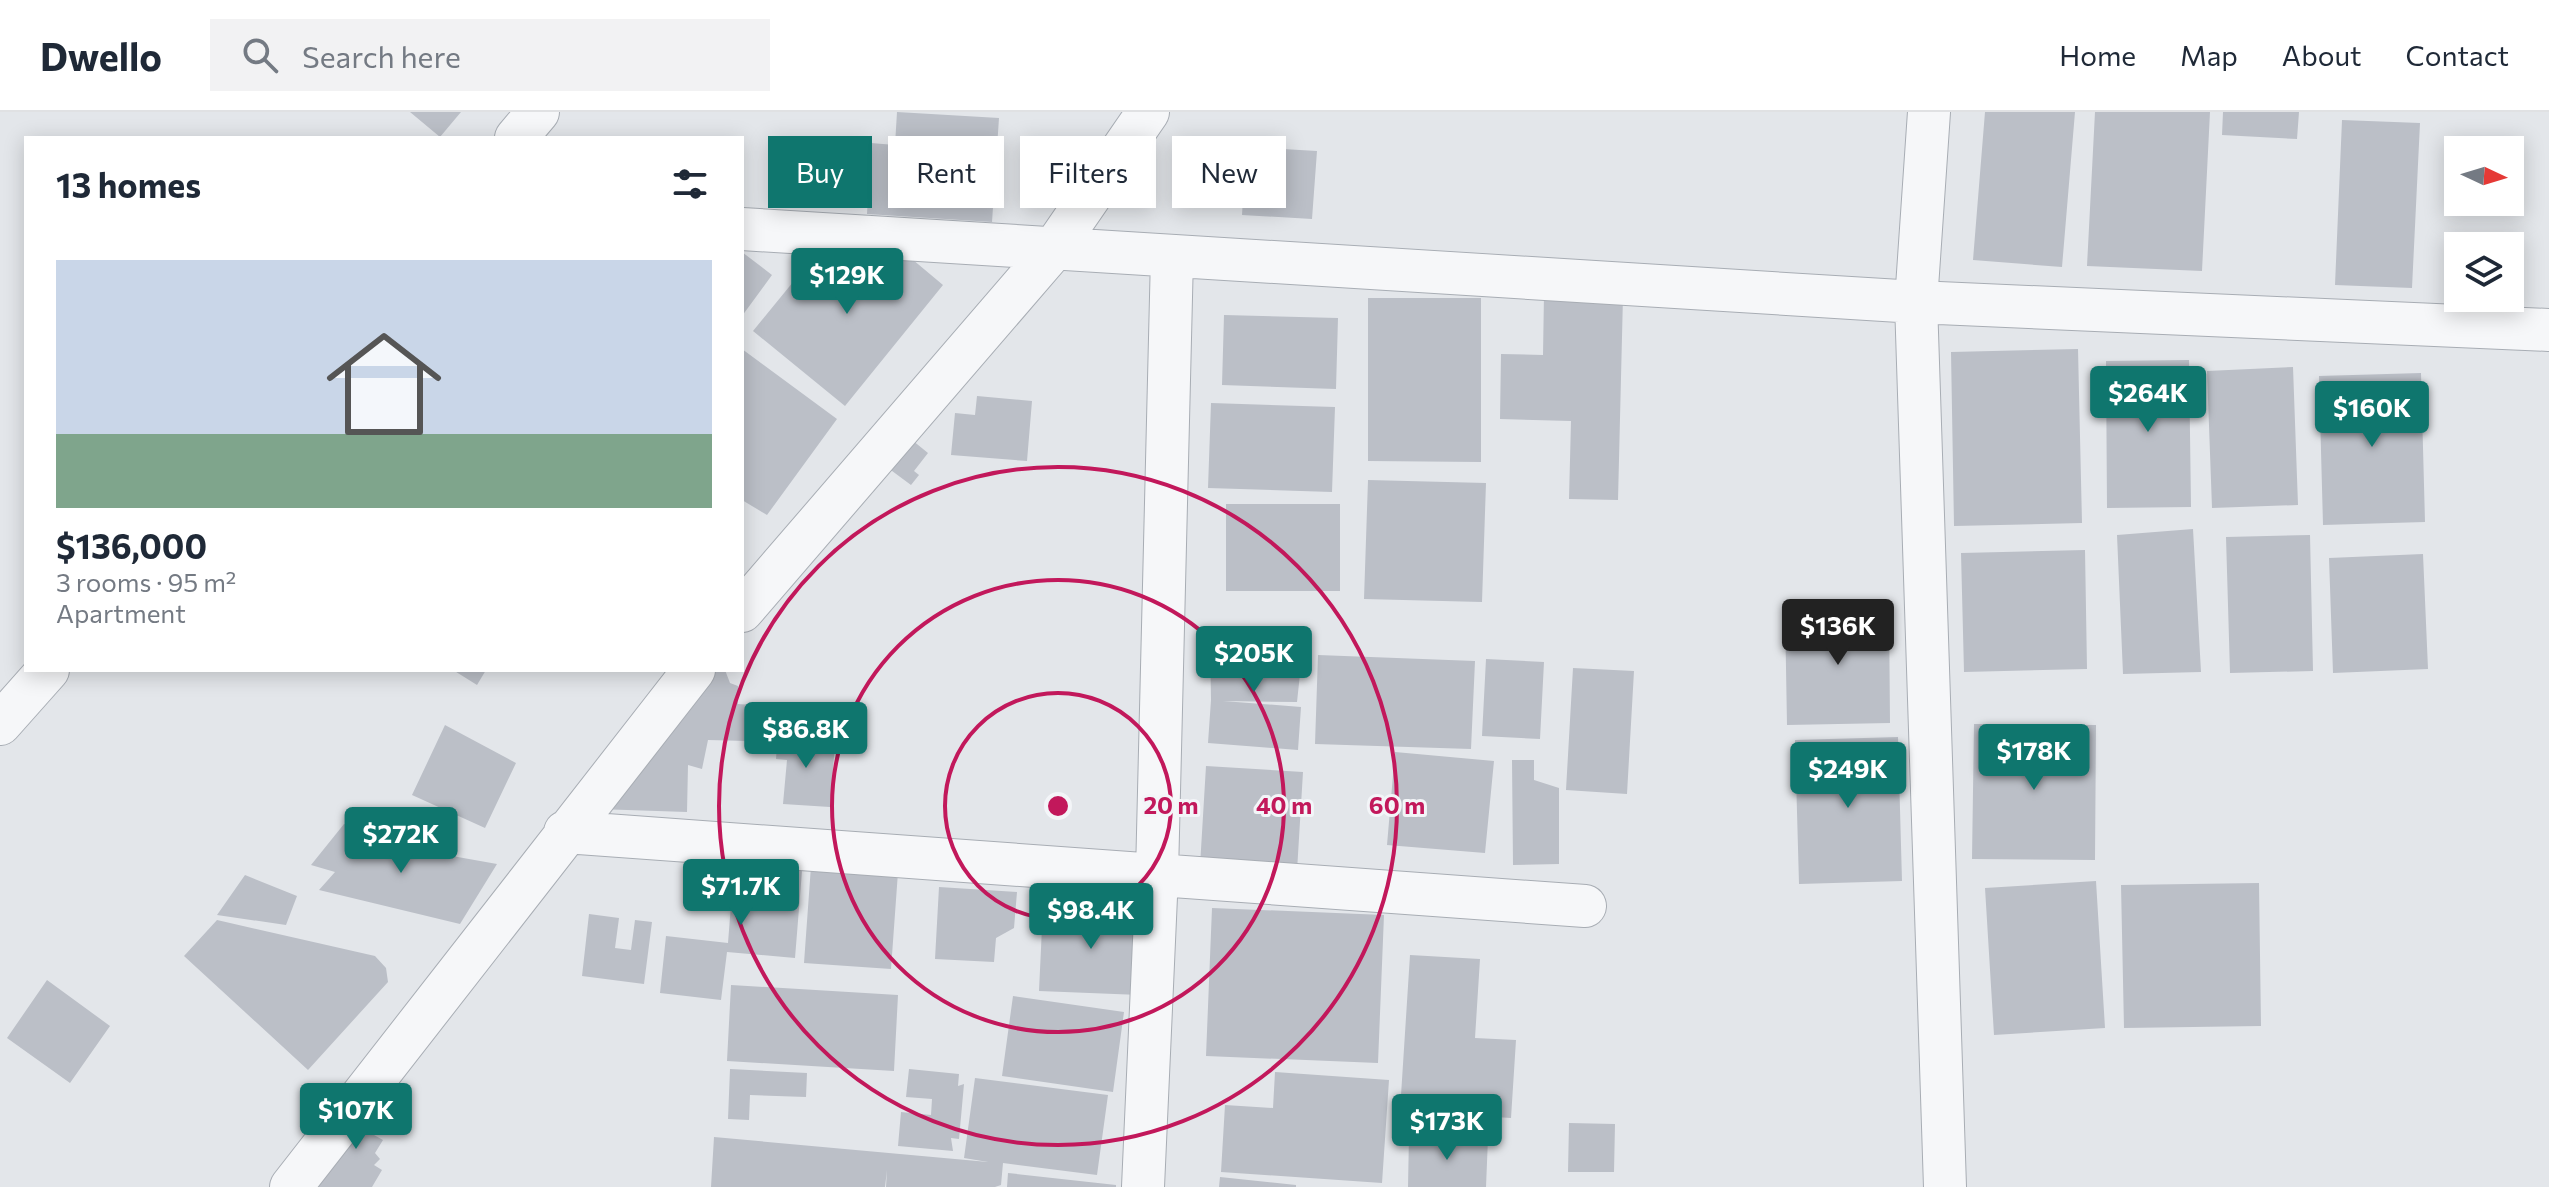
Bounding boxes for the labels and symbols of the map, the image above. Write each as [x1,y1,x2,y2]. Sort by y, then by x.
north arrow [2444,136,2524,216]
pin: $129K [791,248,903,316]
pin: $264K [2092,366,2204,434]
pin: $160K [2316,381,2428,449]
pin: $136K [1782,599,1894,667]
pin: $205K [1198,626,1310,694]
pin: $86.8K [741,702,871,770]
pin: $178K [1978,724,2090,792]
pin: $249K [1792,742,1904,810]
text: 20 m [1144,790,1198,819]
text: 40 m [1256,790,1312,819]
text: 60 m [1369,790,1425,819]
centre of rings [1044,792,1072,820]
pin: $272K [345,807,457,875]
pin: $71.7K [676,859,806,927]
pin: $98.4K [1026,883,1156,951]
pin: $107K [300,1083,412,1151]
pin: $173K [1391,1094,1503,1162]

